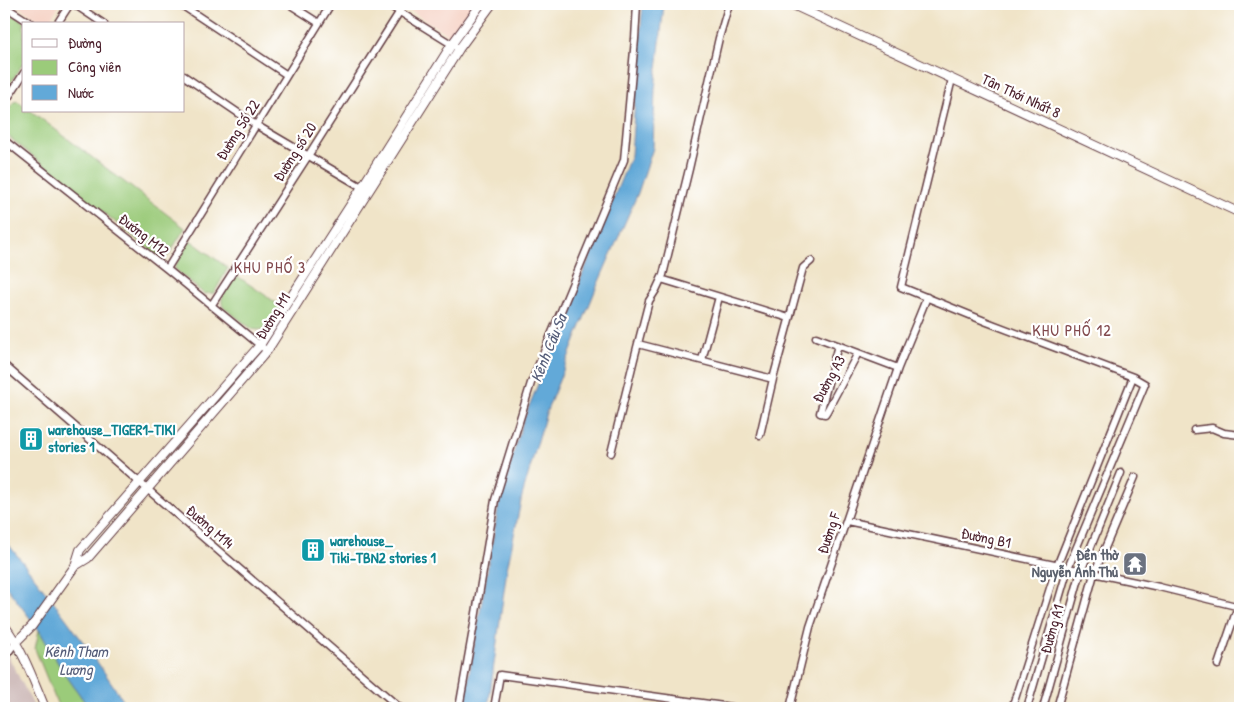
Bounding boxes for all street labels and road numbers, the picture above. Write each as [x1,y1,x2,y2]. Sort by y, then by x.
street label: Tân Thới Nhất 8 [978,68,1064,123]
street label: Đường Số 22 [211,95,264,164]
street label: Đường số 20 [268,118,322,185]
street label: Đướng M12 [115,208,174,261]
street label: Đường M1 [250,288,295,343]
street label: Đường A3 [807,351,850,406]
street label: Đường M14 [182,500,239,554]
street label: Đường F [812,509,846,557]
street label: Đường B1 [959,522,1013,553]
street label: Đường A1 [1035,602,1068,656]

